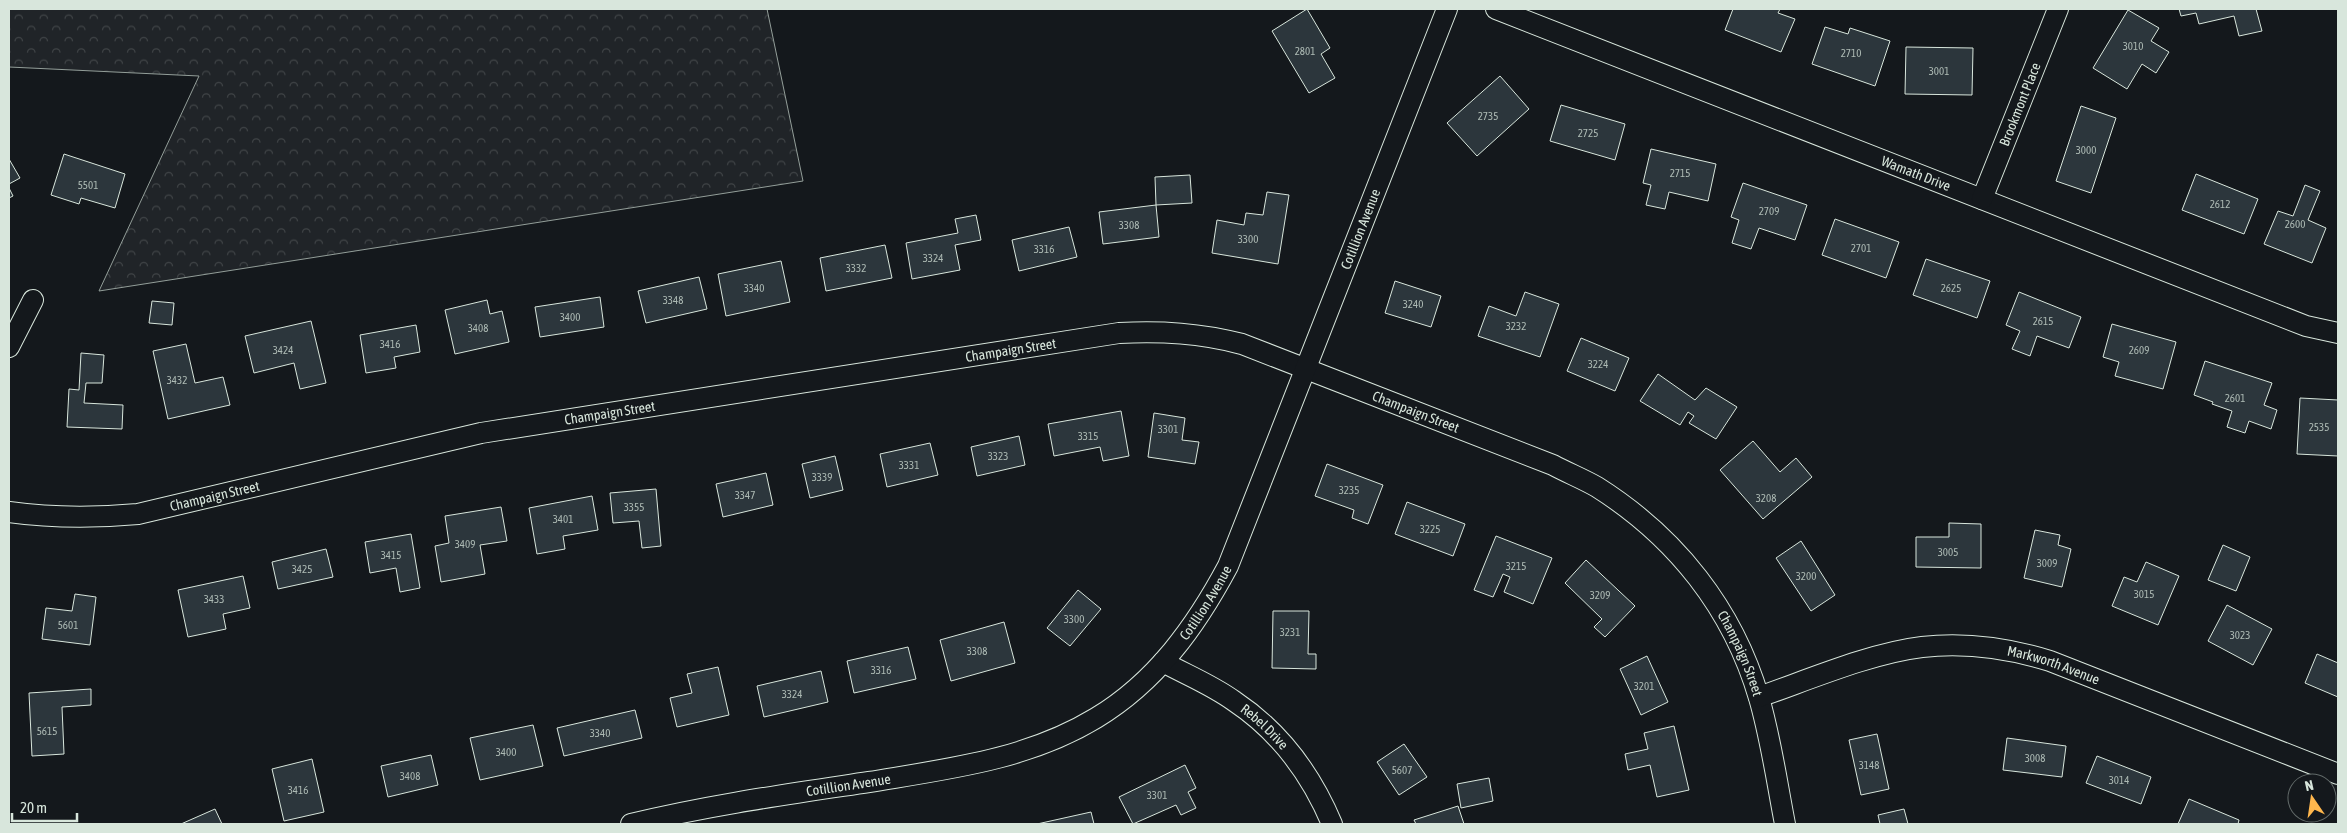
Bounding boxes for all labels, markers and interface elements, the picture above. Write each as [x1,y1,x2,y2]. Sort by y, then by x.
house number: 3010 [2123,40,2143,52]
house number: 2801 [1295,45,1315,57]
house number: 2710 [1841,47,1861,59]
street label: Brookmont Place [1996,60,2044,148]
house number: 3001 [1929,65,1949,77]
house number: 2735 [1478,110,1498,122]
house number: 2725 [1578,127,1598,139]
house number: 3000 [2076,144,2096,156]
street label: Wamath Drive [1879,153,1953,194]
house number: 2715 [1670,167,1690,179]
house number: 5501 [78,179,98,191]
street label: Cotillion Avenue [1337,187,1383,272]
house number: 2612 [2210,198,2230,210]
house number: 2709 [1759,205,1779,217]
house number: 2600 [2285,218,2305,230]
house number: 3308 [1119,219,1139,231]
house number: 3300 [1238,233,1258,245]
house number: 2701 [1851,242,1871,254]
house number: 3316 [1034,243,1054,255]
house number: 3324 [923,252,943,264]
house number: 3332 [846,262,866,274]
house number: 3340 [744,282,764,294]
house number: 2625 [1941,282,1961,294]
house number: 3348 [663,294,683,306]
house number: 3240 [1403,298,1423,310]
house number: 3400 [560,311,580,323]
house number: 2615 [2033,315,2053,327]
house number: 3232 [1506,320,1526,332]
house number: 3408 [468,322,488,334]
street label: Champaign Street [964,335,1057,365]
house number: 3416 [380,338,400,350]
house number: 3424 [273,344,293,356]
house number: 2609 [2129,344,2149,356]
house number: 3224 [1588,358,1608,370]
house number: 3432 [167,374,187,386]
street label: Champaign Street [1370,388,1461,436]
house number: 2601 [2225,392,2245,404]
street label: Champaign Street [563,398,656,428]
house number: 2535 [2309,421,2329,433]
house number: 3301 [1158,423,1178,435]
house number: 3315 [1078,430,1098,442]
house number: 3323 [988,450,1008,462]
house number: 3331 [899,459,919,471]
house number: 3339 [812,471,832,483]
street label: Champaign Street [168,478,261,514]
house number: 3235 [1339,484,1359,496]
house number: 3347 [735,489,755,501]
house number: 3208 [1756,492,1776,504]
house number: 3355 [624,501,644,513]
house number: 3401 [553,513,573,525]
house number: 3225 [1420,523,1440,535]
house number: 3409 [455,538,475,550]
house number: 3005 [1938,546,1958,558]
house number: 3415 [381,549,401,561]
house number: 3009 [2037,557,2057,569]
house number: 3215 [1506,560,1526,572]
house number: 3425 [292,563,312,575]
street label: Cotillion Avenue [1176,563,1235,643]
house number: 3200 [1796,570,1816,582]
house number: 3015 [2134,588,2154,600]
house number: 3209 [1590,589,1610,601]
house number: 3433 [204,593,224,605]
street label: Champaign Street [1714,608,1766,698]
house number: 3300 [1064,613,1084,625]
house number: 5601 [58,619,78,631]
house number: 3231 [1280,626,1300,638]
house number: 3023 [2230,629,2250,641]
street label: Markworth Avenue [2006,643,2102,688]
house number: 3308 [967,645,987,657]
house number: 3316 [871,664,891,676]
house number: 3201 [1634,680,1654,692]
house number: 3324 [782,688,802,700]
street label: Rebel Drive [1238,701,1292,752]
house number: 5615 [37,725,57,737]
house number: 3340 [590,727,610,739]
house number: 3400 [496,746,516,758]
house number: 3008 [2025,752,2045,764]
house number: 3148 [1859,759,1879,771]
house number: 5607 [1392,764,1412,776]
house number: 3408 [400,770,420,782]
street label: Cotillion Avenue [805,771,892,799]
north arrow [2287,773,2337,823]
house number: 3014 [2109,774,2129,786]
text: N [2303,777,2315,794]
house number: 3416 [288,784,308,796]
house number: 3301 [1147,789,1167,801]
scale bar [12,790,78,822]
text: 20 m [20,799,47,816]

